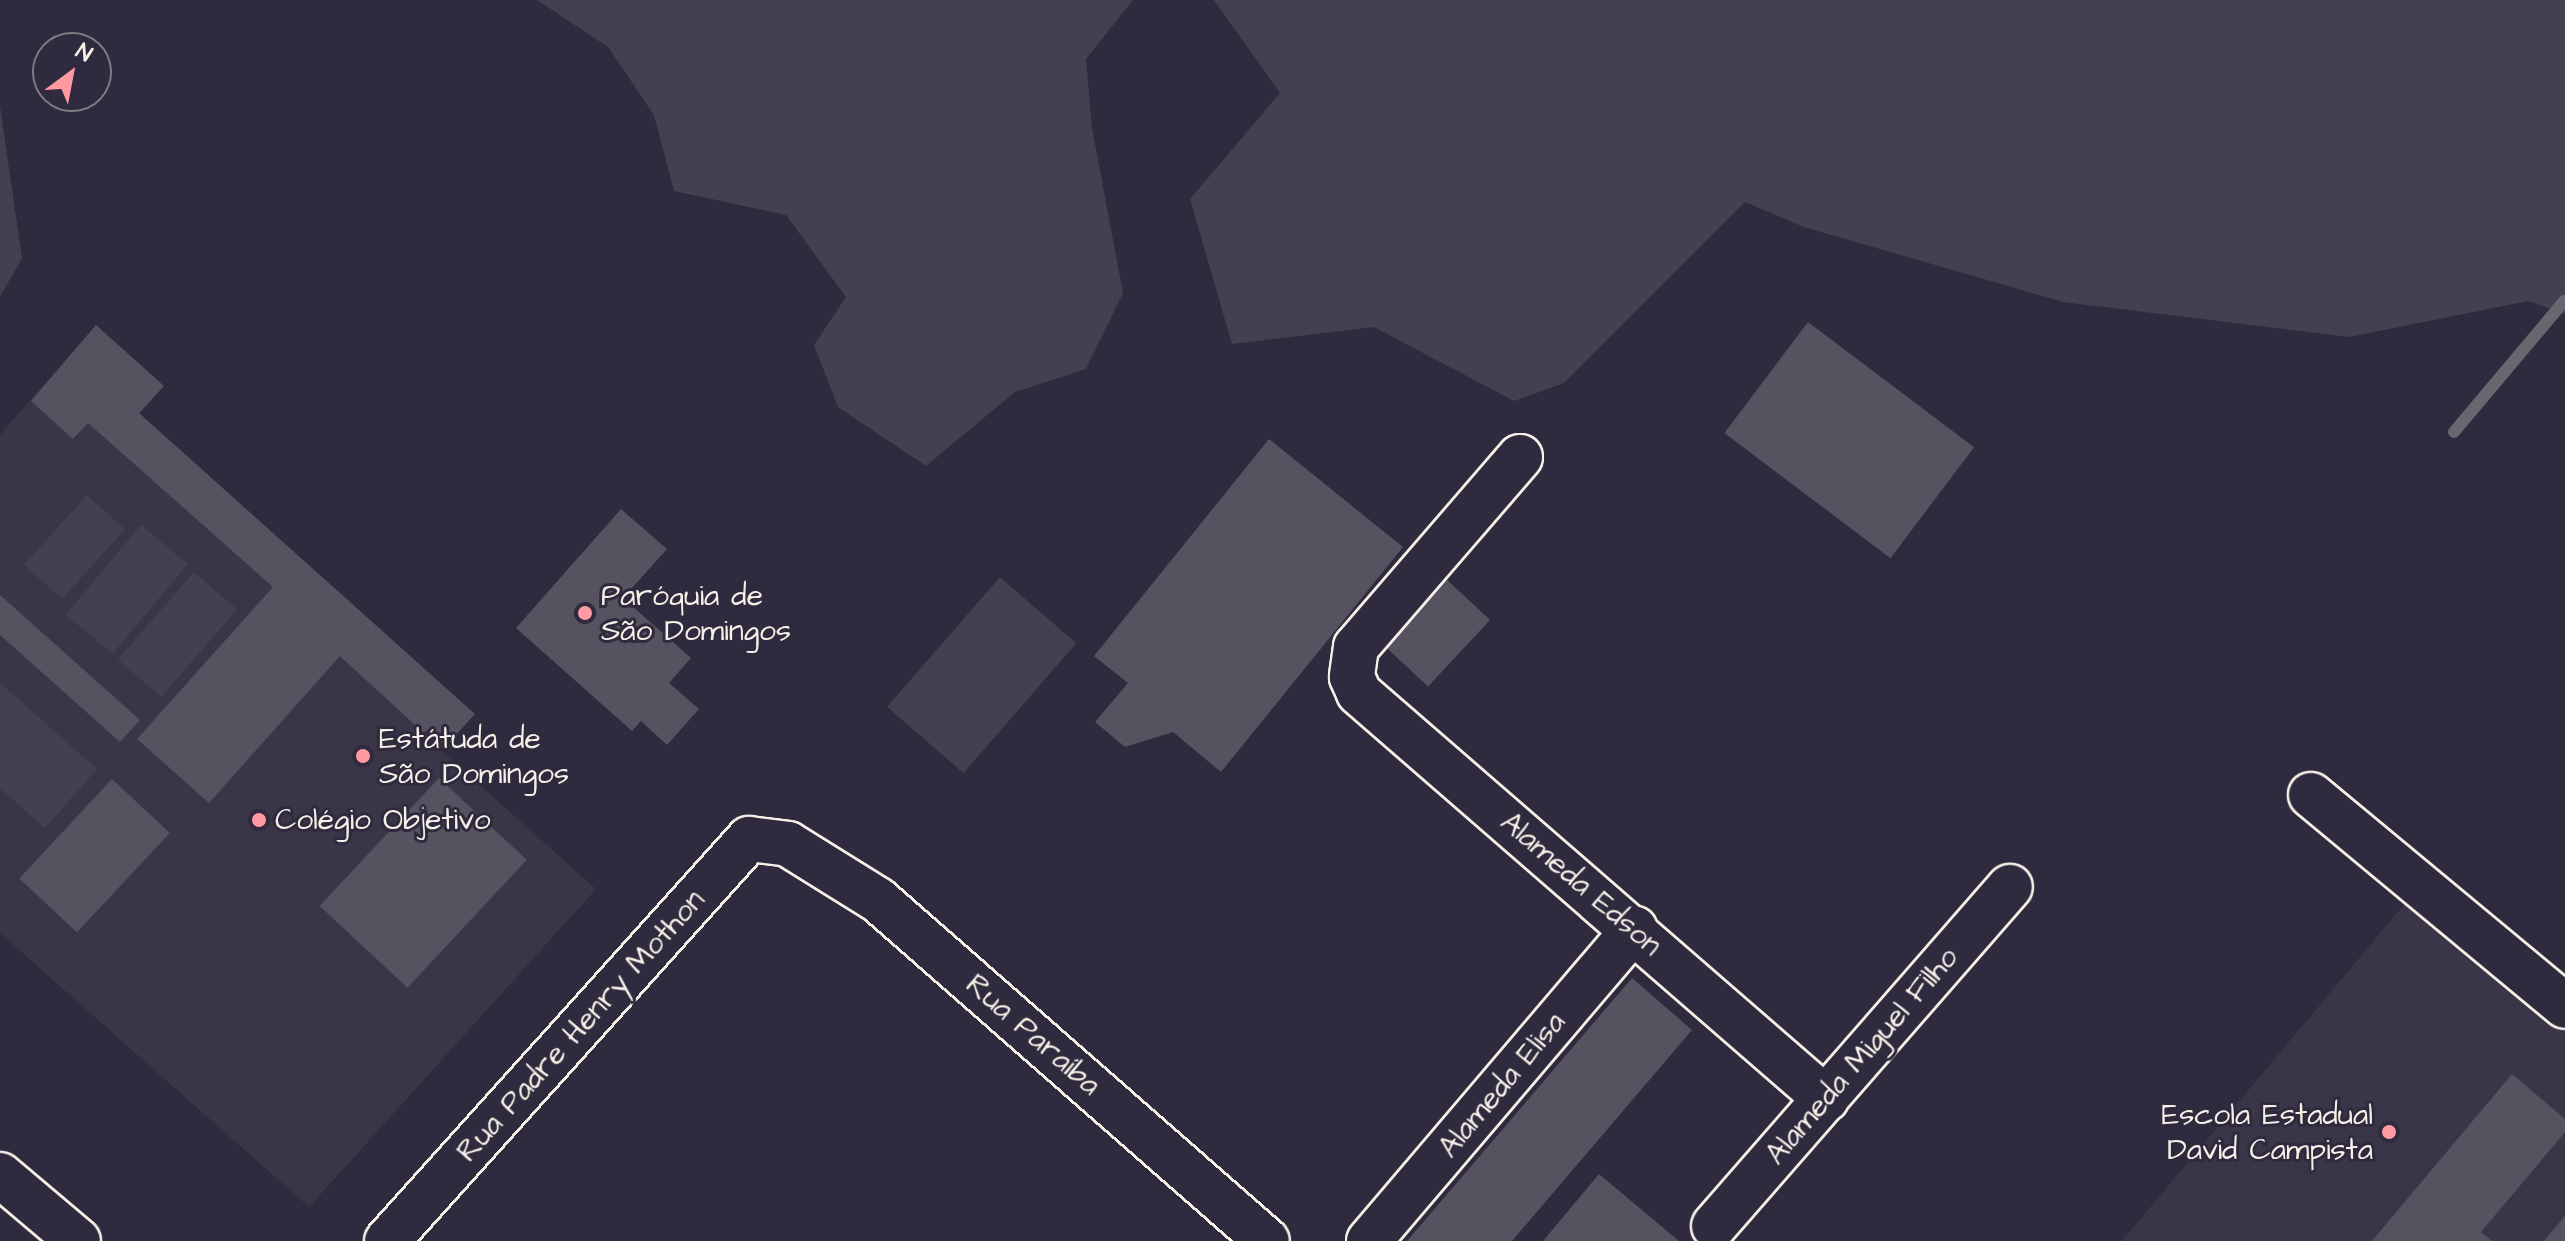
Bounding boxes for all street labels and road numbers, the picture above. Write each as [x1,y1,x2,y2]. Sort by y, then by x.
street label: Alameda Edson [1493,804,1669,964]
street label: Rua Padre Henry Mothon [449,883,713,1169]
street label: Alameda Miguel Filho [1758,940,1966,1172]
street label: Rua Paraíba [958,967,1108,1103]
street label: Alameda Elisa [1431,1005,1573,1165]

